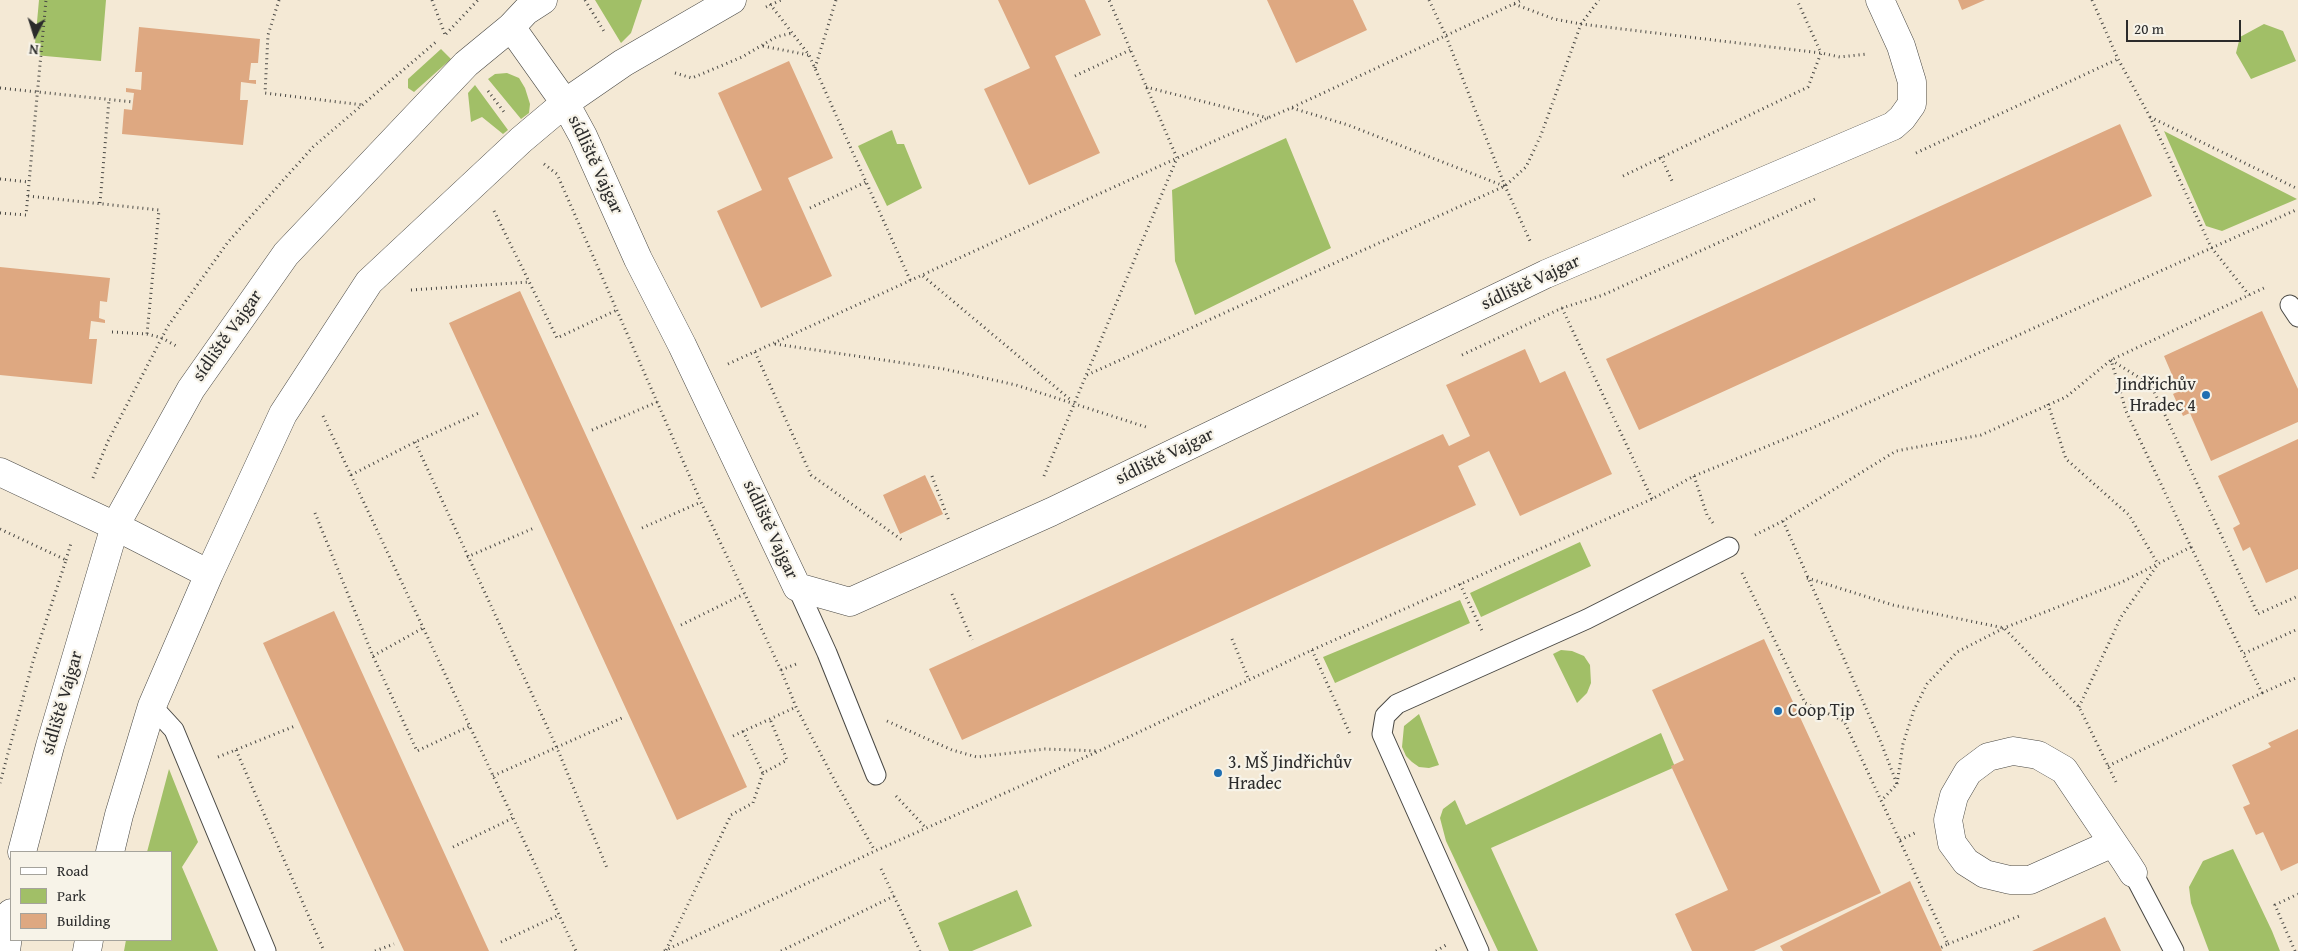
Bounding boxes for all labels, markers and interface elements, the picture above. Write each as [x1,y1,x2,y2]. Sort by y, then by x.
north arrow [10,10,60,60]
scale bar [2128,10,2243,42]
text: 20 m [2134,18,2164,39]
text: N [28,40,39,60]
street label: sídliště Vajgar [563,112,627,218]
street label: sídliště Vajgar [1478,251,1584,315]
street label: sídliště Vajgar [189,286,267,386]
place label: Jindřichův Hradec 4 [2117,374,2196,416]
marker: Jindřichův Hradec 4 [2200,389,2212,401]
street label: sídliště Vajgar [1112,424,1218,490]
street label: sídliště Vajgar [738,477,802,583]
street label: sídliště Vajgar [38,649,88,757]
place label: Coop Tip [1788,700,1855,722]
marker: Coop Tip [1772,705,1784,717]
place label: 3. MŠ Jindřichův Hradec [1228,752,1352,794]
marker: 3. MŠ Jindřichův Hradec [1212,767,1224,779]
legend [10,851,172,941]
text: Road [57,860,88,881]
text: Park [57,885,86,906]
text: Building [57,910,110,931]

